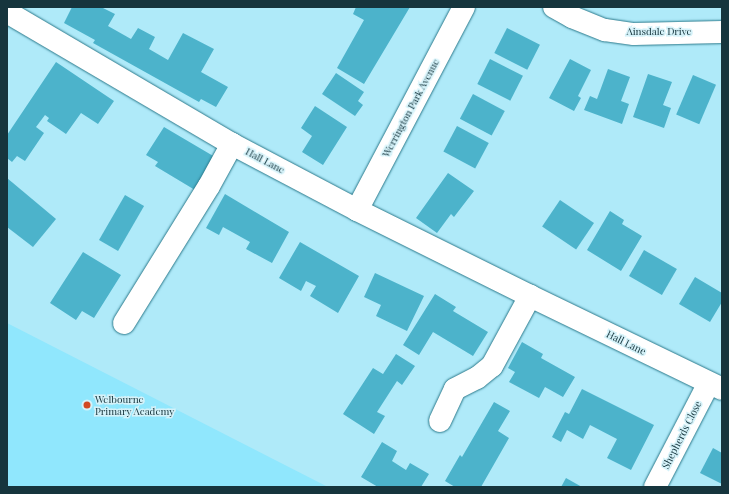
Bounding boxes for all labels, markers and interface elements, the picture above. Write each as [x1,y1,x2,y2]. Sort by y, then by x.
street label: Ainsdale Drive [626,26,692,38]
street label: Werrington Park Avenue [380,57,442,159]
street label: Hall Lane [243,146,287,176]
street label: Hall Lane [604,328,648,358]
place label: Welbourne Primary Academy [95,393,175,416]
street label: Shepherds Close [660,399,704,471]
marker: Welbourne Primary Academy [82,400,92,410]

